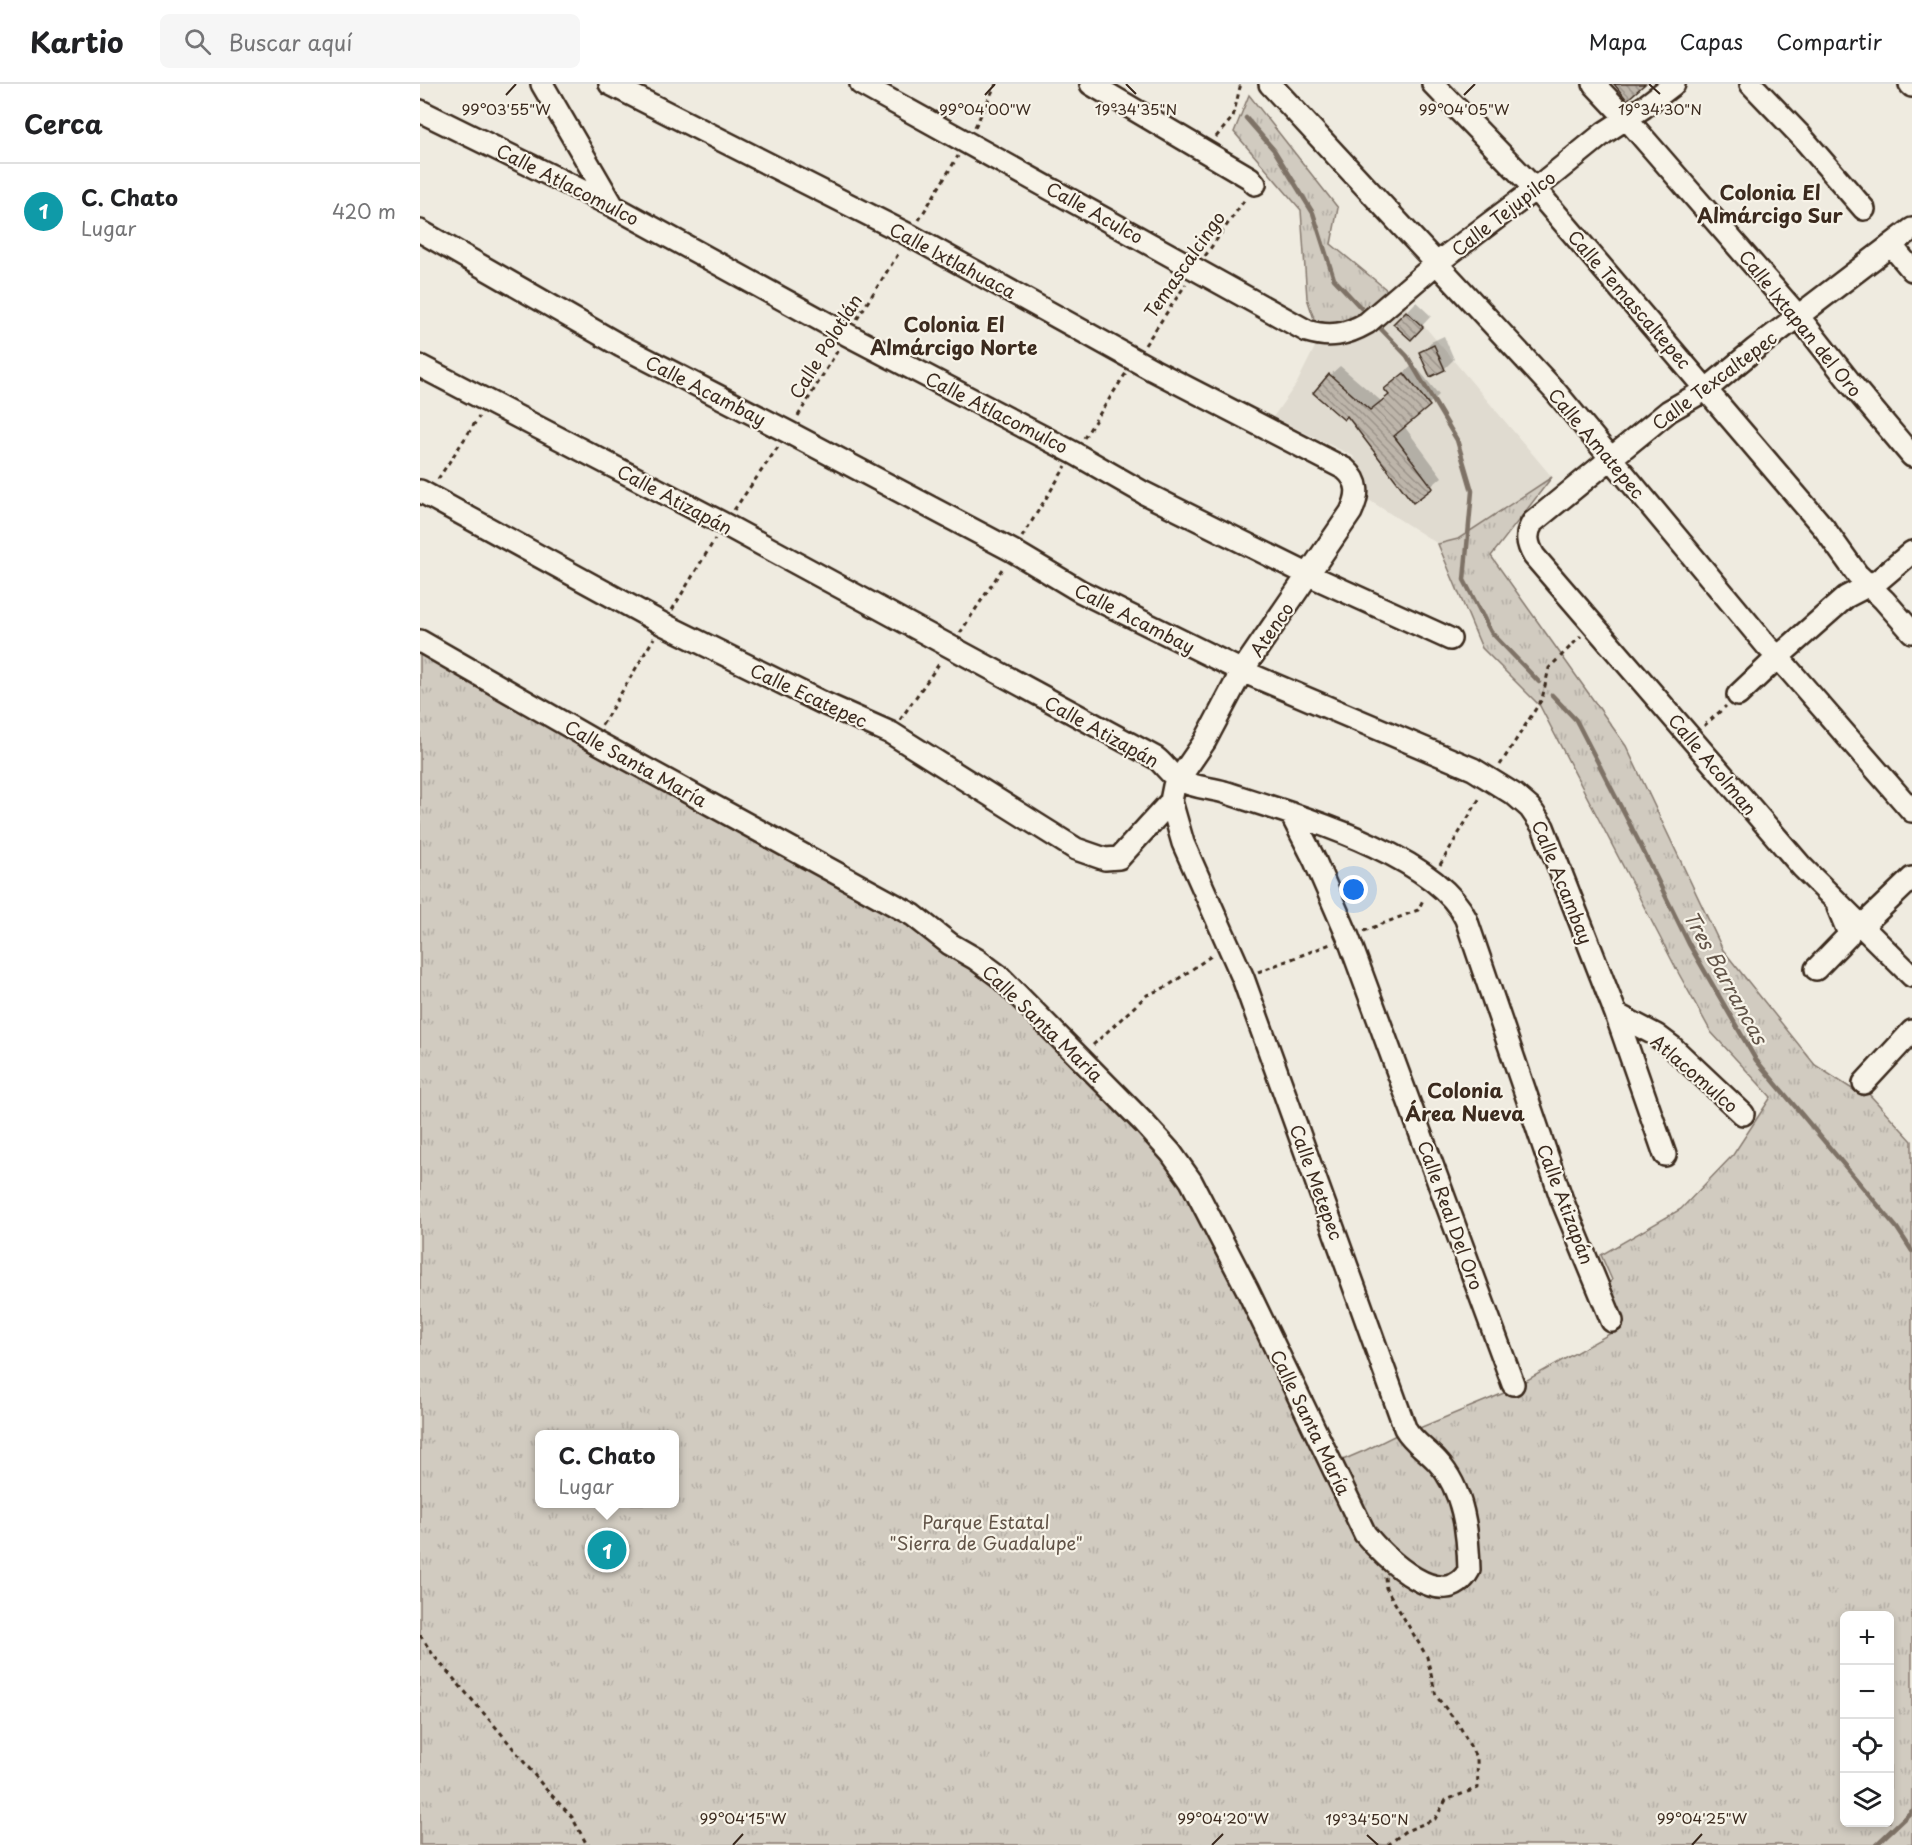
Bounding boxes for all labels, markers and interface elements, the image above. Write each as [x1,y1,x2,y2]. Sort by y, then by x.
search box [160,14,580,68]
text: Kartio [30,20,124,63]
icon: search [181,25,214,58]
text: Buscar aquí [229,25,352,58]
text: Mapa [1589,25,1647,57]
text: Capas [1680,25,1743,57]
text: Compartir [1776,25,1882,57]
text: 99°03'55"W [461,97,551,120]
text: 99°04'00"W [939,97,1032,120]
text: 19°34'35"N [1095,97,1177,120]
text: 99°04'05"W [1419,97,1510,120]
text: 19°34'30"N [1618,97,1702,120]
text: Cerca [24,104,103,143]
street label: Calle Atlacomulco [492,136,644,232]
street label: Calle Tejupilco [1445,164,1561,262]
street label: Calle Aculco [1042,174,1148,250]
district label: Colonia El Almárcigo Sur [1697,177,1843,230]
text: C. Chato [81,180,178,213]
text: 1 [39,196,48,226]
text: 420 m [332,196,396,226]
street label: Temascalcingo [1137,205,1231,323]
text: Lugar [81,213,136,243]
street label: Calle Ixtlahuaca [885,215,1022,305]
street label: Calle Temascaltepec [1562,223,1698,375]
street label: Calle Ixtapan del Oro [1733,244,1869,402]
street label: Calle Polotlán [782,288,868,404]
district label: Colonia El Almárcigo Norte [870,309,1038,362]
street label: Calle Texcaltepec [1646,324,1782,436]
street label: Calle Acambay [641,348,771,432]
street label: Calle Atlacomulco [921,364,1073,460]
street label: Calle Amatepec [1543,382,1651,504]
street label: Calle Atizapán [613,457,737,541]
street label: Calle Acambay [1070,576,1200,660]
street label: Atenco [1242,596,1300,662]
street label: Calle Ecatepec [746,656,872,734]
street label: Calle Atizapán [1040,688,1164,774]
street label: Calle Acolman [1662,707,1764,821]
street label: Calle Santa María [560,713,713,814]
street label: Calle Acambay [1526,816,1600,948]
your location [1339,875,1368,904]
water label: Tres Barrancas [1677,905,1776,1051]
street label: Calle Santa María [976,958,1110,1088]
street label: Atlacomulco [1645,1027,1745,1119]
district label: Colonia Área Nueva [1405,1075,1525,1128]
street label: Calle Metepec [1284,1120,1350,1244]
street label: Calle Real Del Oro [1411,1137,1491,1293]
street label: Calle Atizapán [1531,1140,1601,1268]
street label: Calle Santa María [1264,1345,1358,1500]
popup [535,1430,679,1508]
text: C. Chato [559,1438,655,1471]
text: Lugar [559,1471,614,1501]
park label: Parque Estatal "Sierra de Guadalupe" [889,1508,1083,1556]
pin: 1 [588,1528,627,1572]
map controls [1840,1611,1894,1827]
button: + [1840,1611,1894,1665]
button: − [1840,1665,1894,1719]
button: locate [1840,1719,1894,1773]
button: layers [1840,1773,1894,1827]
text: 99°04'15"W [700,1806,787,1829]
text: 99°04'20"W [1177,1806,1269,1829]
text: 99°04'25"W [1657,1806,1748,1829]
text: 19°34'50"N [1325,1807,1409,1830]

